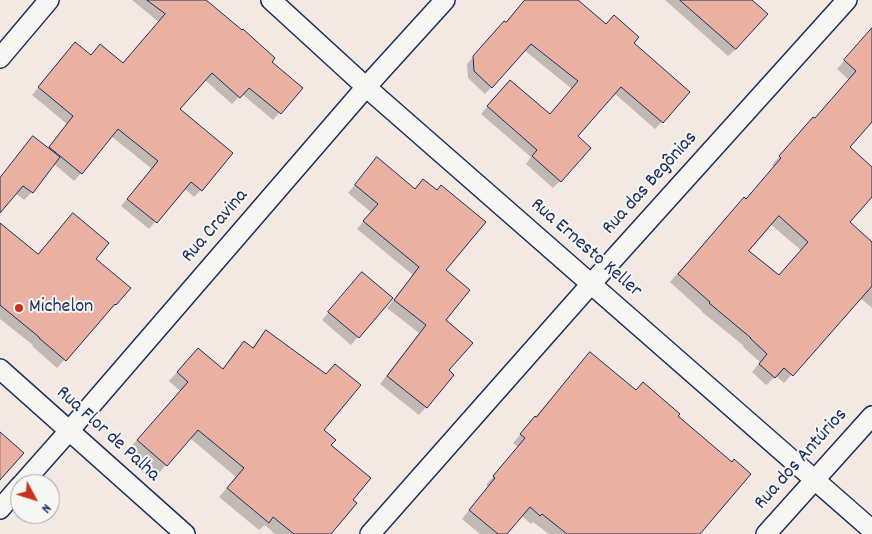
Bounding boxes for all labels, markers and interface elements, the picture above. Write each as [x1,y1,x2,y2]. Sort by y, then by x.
street label: Rua das Begônias [598,127,704,241]
street label: Rua Cravina [178,185,254,269]
street label: Rua Ernesto Keller [524,194,646,304]
place label: Michelon [29,296,93,320]
marker: Michelon [13,302,25,314]
street label: Rua Flor de Palha [50,382,164,488]
street label: Rua dos Antúrios [750,404,854,516]
north arrow [10,474,60,524]
text: N [36,499,56,517]

